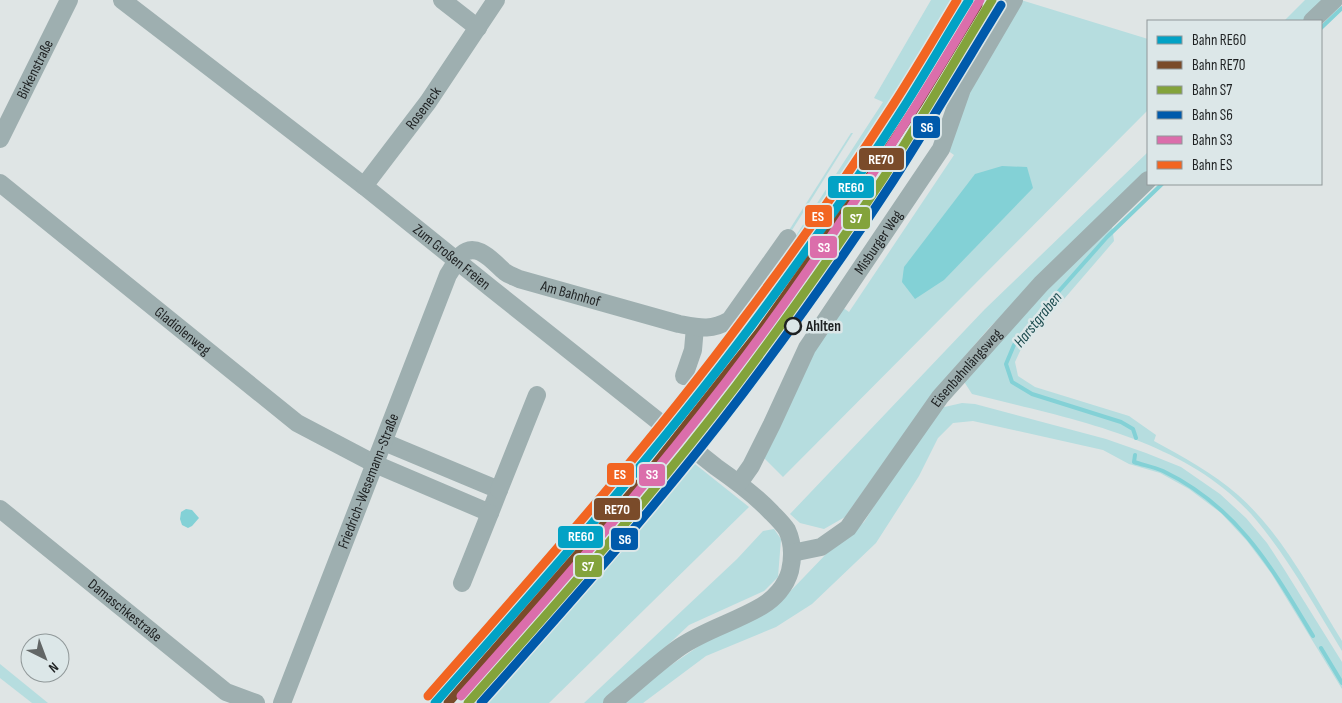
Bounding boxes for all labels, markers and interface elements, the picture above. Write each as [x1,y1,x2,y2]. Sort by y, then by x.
legend [1147,20,1322,185]
text: Bahn RE60 [1192,31,1246,50]
street label: Birkenstraße [12,37,58,102]
text: Bahn RE70 [1192,56,1245,75]
text: Bahn S7 [1192,81,1232,100]
street label: Roseneck [401,83,446,133]
text: Bahn S6 [1192,106,1233,125]
line badge: S6 [912,115,941,139]
text: S6 [921,119,934,136]
text: Bahn S3 [1192,131,1232,150]
line badge: RE70 [858,147,905,171]
text: RE70 [868,151,894,168]
text: Bahn ES [1192,156,1232,175]
line badge: RE60 [827,175,875,199]
text: RE60 [838,179,864,196]
line badge: ES [804,204,833,228]
line badge: S7 [842,206,871,230]
street label: Misburger Weg [850,207,907,278]
text: ES [812,208,824,225]
text: S7 [850,210,863,227]
street label: Zum Großen Freien [409,220,494,294]
line badge: S3 [809,235,838,259]
text: S3 [818,239,830,256]
street label: Am Bahnhof [538,276,603,312]
water label: Harstgraben [1010,288,1066,351]
street label: Gladiolenweg [150,303,215,360]
marker: Ahlten [784,317,802,335]
place label: Ahlten [805,317,841,336]
street label: Eisenbahnlängsweg [927,325,1006,411]
street label: Friedrich-Wesemann-Straße [334,411,403,552]
line badge: ES [606,462,635,486]
line badge: S3 [638,463,666,487]
text: ES [614,466,626,483]
text: S3 [646,466,658,483]
line badge: RE70 [593,497,641,521]
text: RE70 [604,501,630,518]
line badge: RE60 [557,525,604,549]
line badge: S6 [610,527,639,551]
text: RE60 [568,528,594,545]
text: S6 [619,531,632,548]
line badge: S7 [574,554,603,578]
text: S7 [582,558,595,575]
street label: Damaschkestraße [84,575,166,646]
north arrow [20,633,70,683]
text: N [45,658,62,676]

